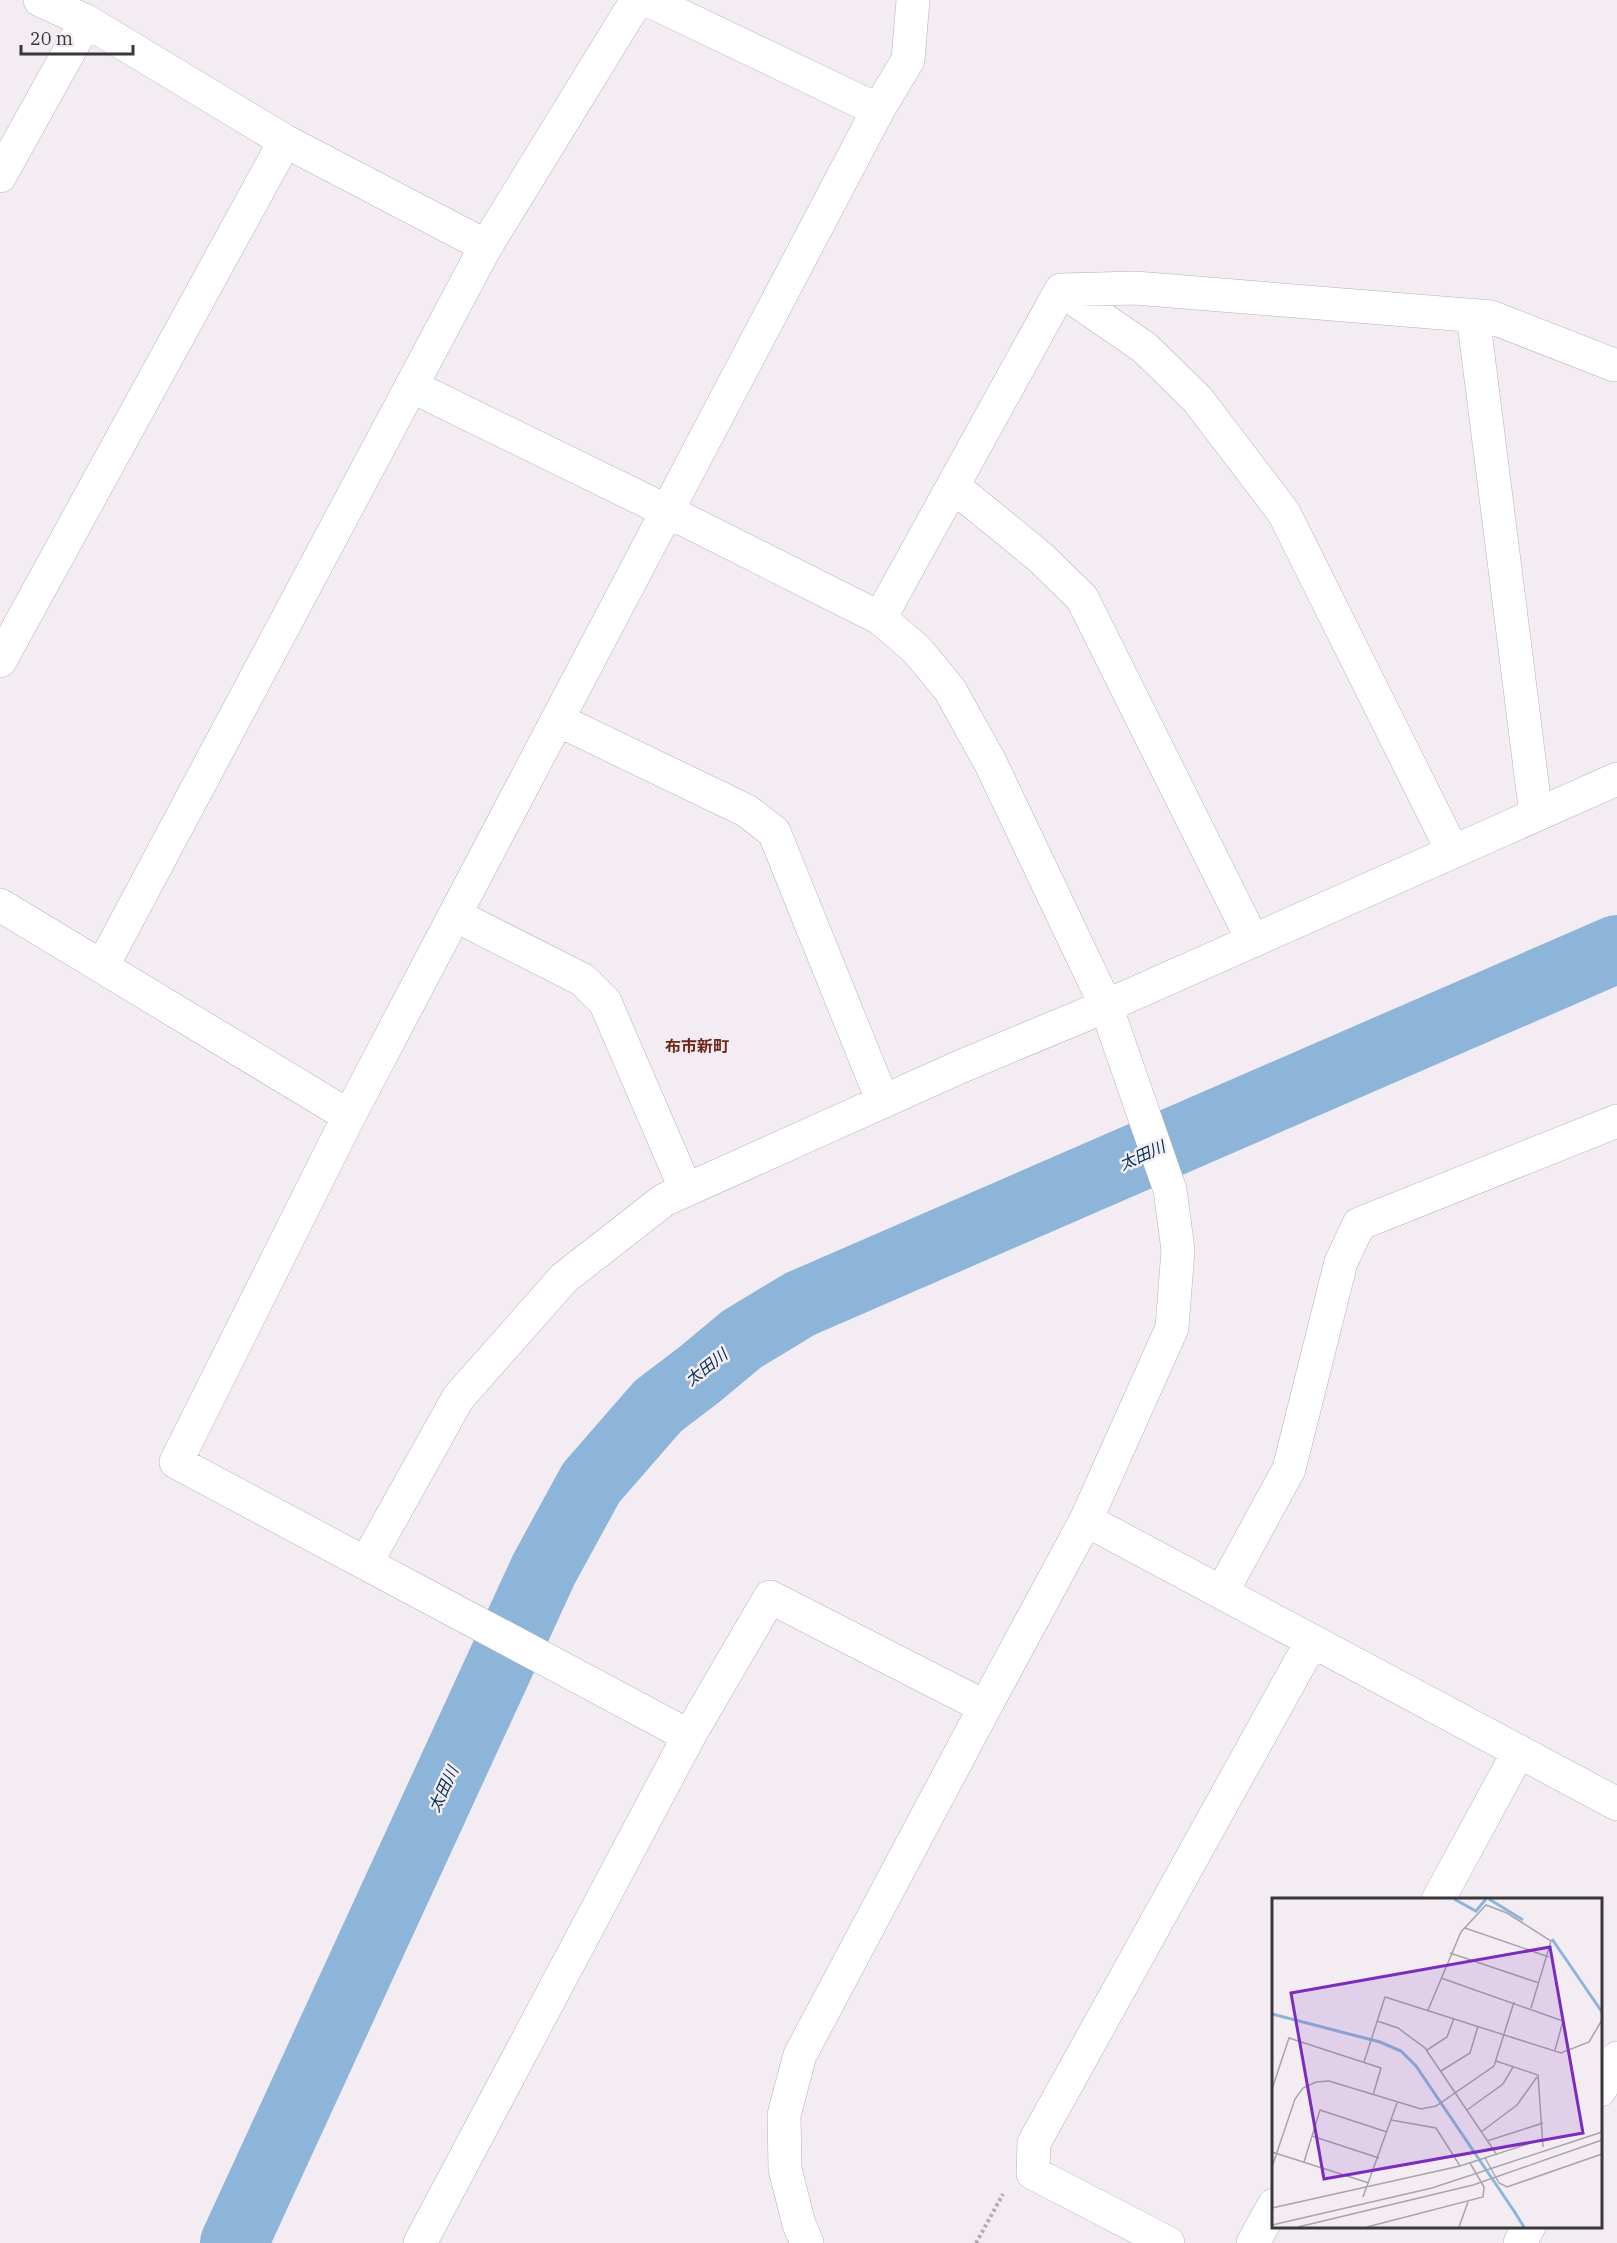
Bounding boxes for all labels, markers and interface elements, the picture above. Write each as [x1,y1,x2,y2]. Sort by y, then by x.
scale bar [21,18,134,56]
text: 20 m [30,27,73,50]
district label: 布市新町 [665,1036,729,1056]
water label: 太田川 [1116,1135,1170,1174]
water label: 太田川 [681,1343,733,1390]
water label: 太田川 [424,1761,463,1815]
inset map [1272,1898,1602,2228]

